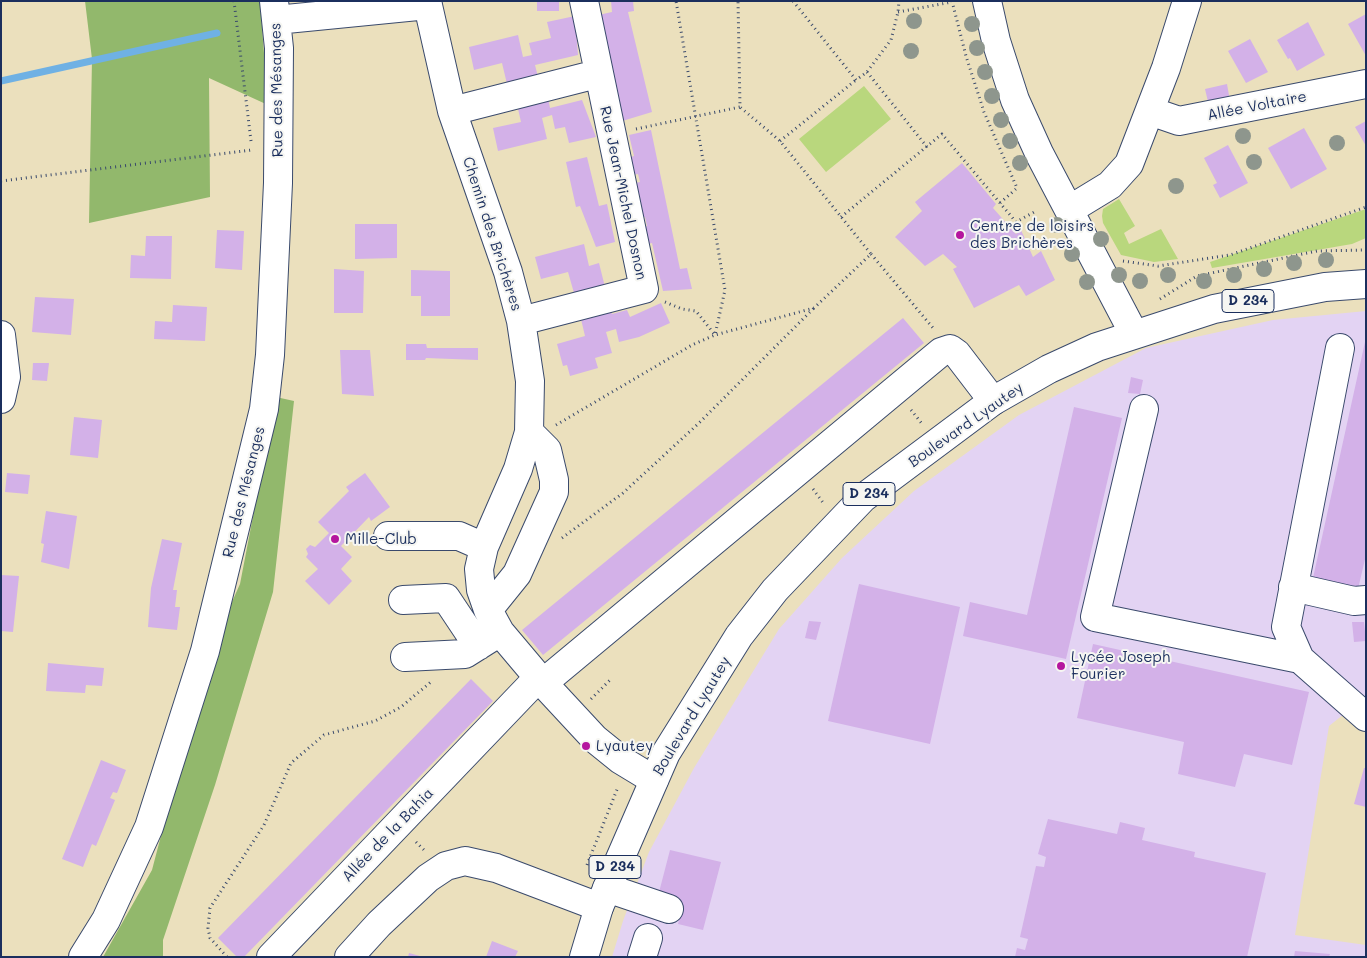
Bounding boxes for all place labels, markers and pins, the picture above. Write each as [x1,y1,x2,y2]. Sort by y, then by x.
place label: Centre de loisirs des Brichères [970,217,1094,252]
marker: Centre de loisirs des Brichères [954,229,966,241]
place label: Mille-Club [345,530,417,548]
marker: Mille-Club [329,533,341,545]
place label: Lycée Joseph Fourier [1071,648,1170,683]
marker: Lycée Joseph Fourier [1055,660,1067,672]
place label: Lyautey [596,737,653,755]
marker: Lyautey [580,740,592,752]

